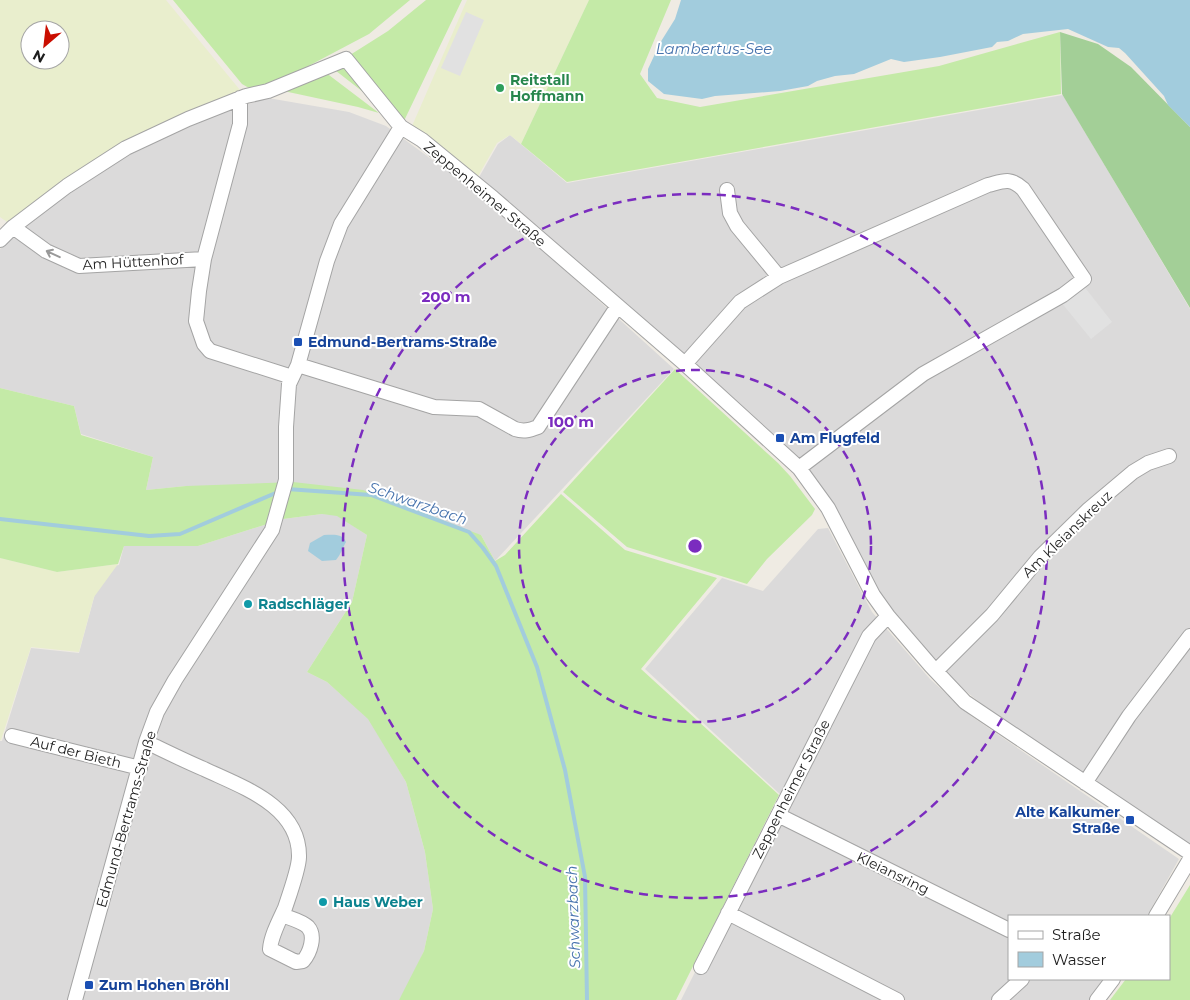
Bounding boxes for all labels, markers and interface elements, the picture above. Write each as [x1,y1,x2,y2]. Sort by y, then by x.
north arrow [20,20,70,70]
water label: Lambertus-See [656,39,772,58]
text: N [30,46,48,67]
place label: Reitstall Hoffmann [510,71,584,105]
marker: Reitstall Hoffmann [494,82,506,94]
street label: Zeppenheimer Straße [420,138,550,250]
one-way arrow [46,249,61,259]
street label: Am Hüttenhof [82,250,185,274]
text: 200 m [421,287,471,306]
place label: Edmund-Bertrams-Straße [308,333,497,351]
marker: Edmund-Bertrams-Straße [292,336,304,348]
text: 100 m [548,412,594,431]
place label: Am Flugfeld [789,429,880,447]
marker: Am Flugfeld [774,432,786,444]
water label: Schwarzbach [366,477,470,529]
street label: Am Kleianskreuz [1018,487,1116,581]
centre of rings [686,537,704,555]
place label: Radschläger [258,595,350,613]
marker: Radschläger [242,598,254,610]
street label: Zeppenheimer Straße [748,716,834,862]
street label: Edmund-Bertrams-Straße [92,728,160,910]
street label: Auf der Bieth [29,732,123,772]
place label: Alte Kalkumer Straße [1014,803,1120,837]
marker: Alte Kalkumer Straße [1124,814,1136,826]
street label: Kleiansring [854,848,932,898]
water label: Schwarzbach [562,865,584,969]
place label: Haus Weber [333,893,423,911]
marker: Haus Weber [317,896,329,908]
legend [1008,915,1170,980]
text: Straße [1052,925,1101,944]
text: Wasser [1052,950,1106,969]
place label: Zum Hohen Bröhl [99,976,229,994]
marker: Zum Hohen Bröhl [83,979,95,991]

